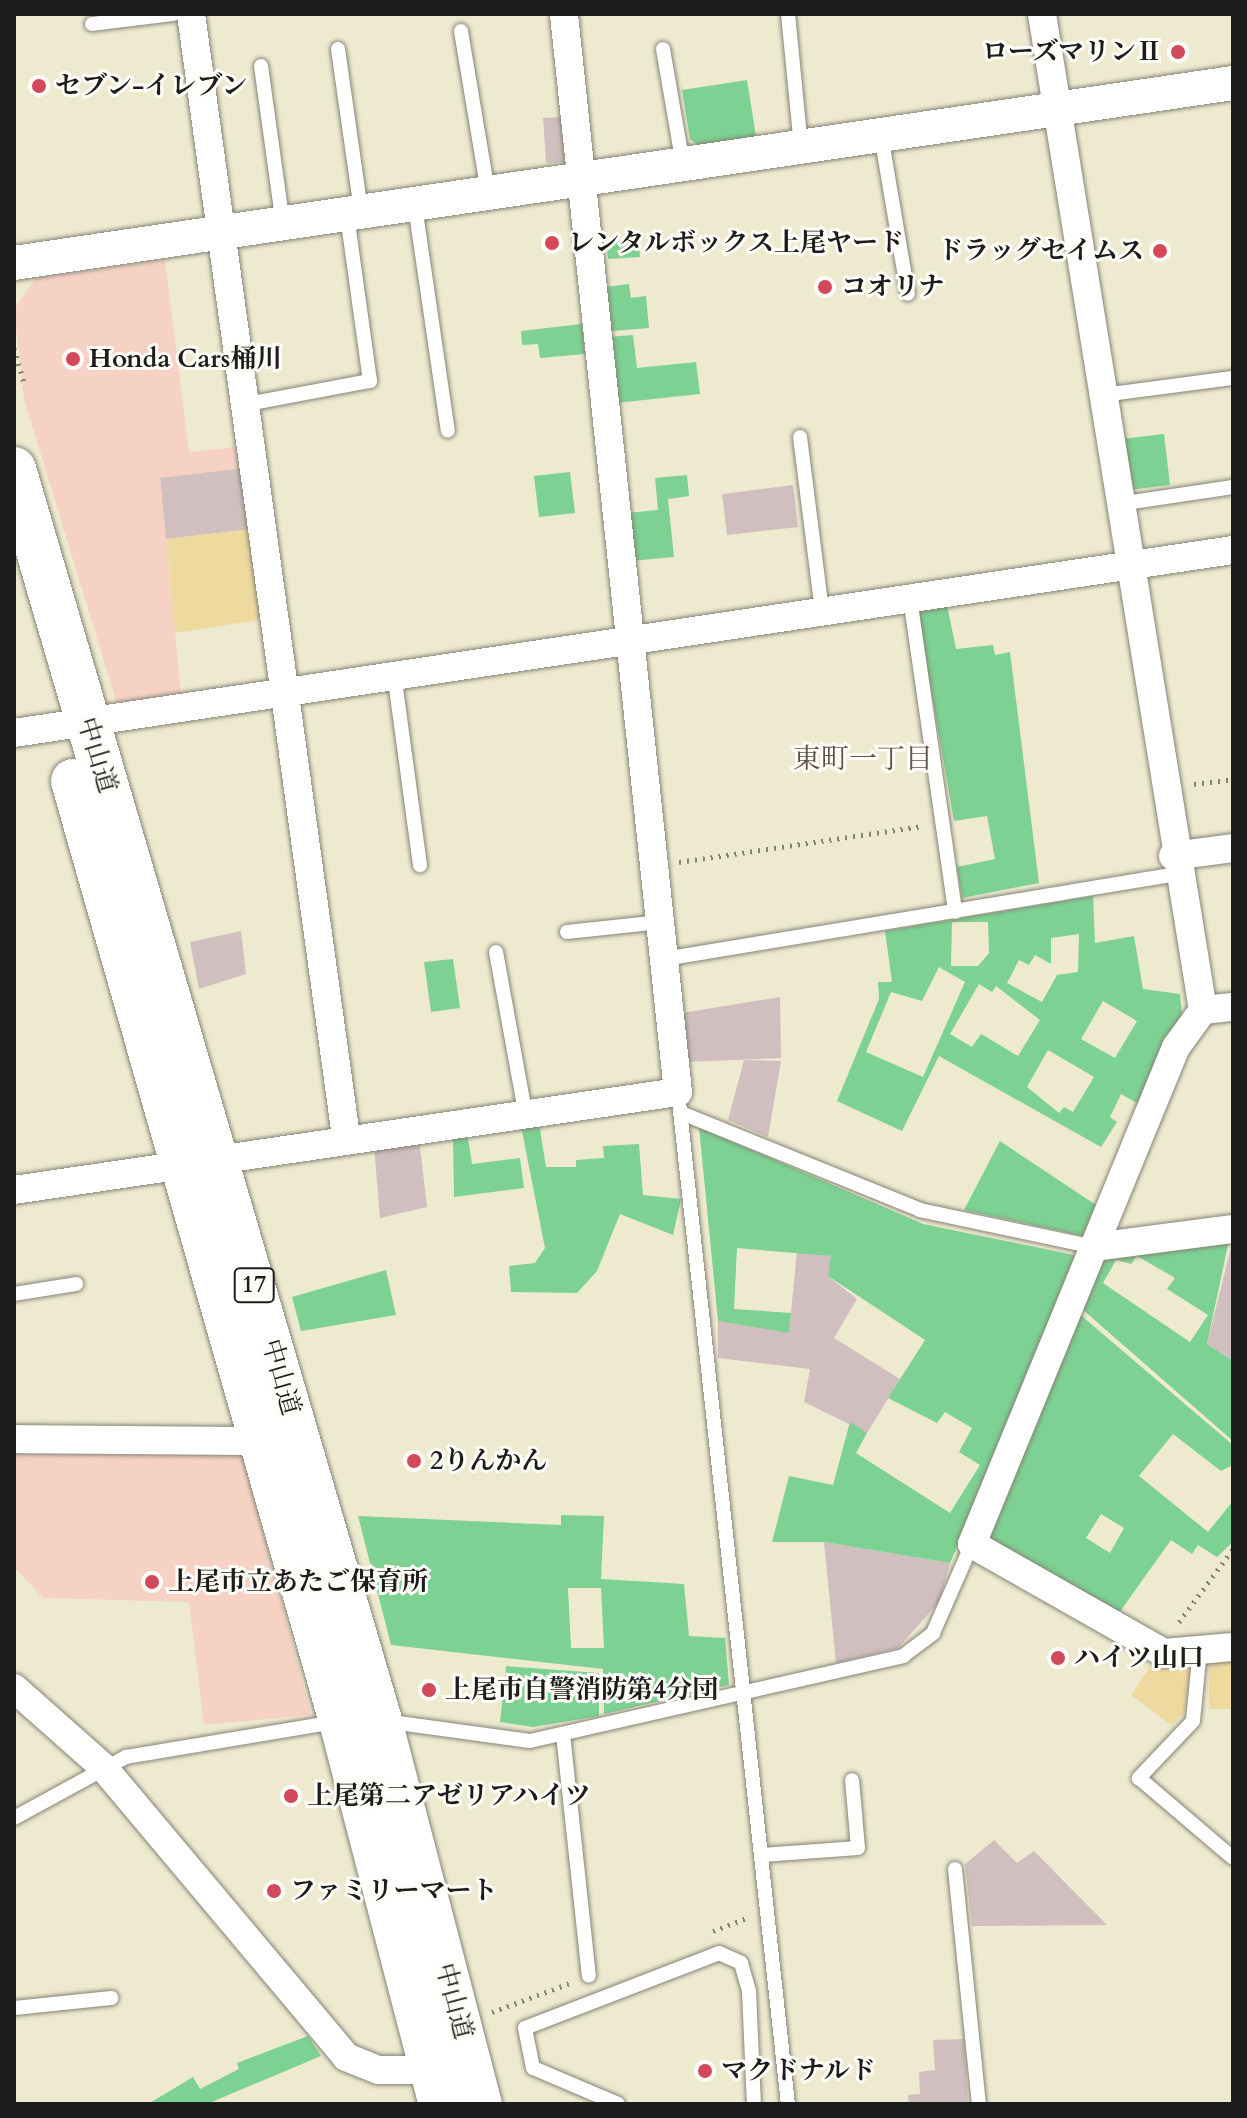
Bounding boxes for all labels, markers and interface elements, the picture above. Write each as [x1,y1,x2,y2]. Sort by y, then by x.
place label: ローズマリンⅡ [980,36,1162,68]
marker: ローズマリンⅡ [1169,43,1187,61]
place label: セブン-イレブン [55,70,249,102]
marker: セブン-イレブン [30,77,48,95]
place label: レンタルボックス上尾ヤード [568,227,906,259]
marker: レンタルボックス上尾ヤード [543,234,561,252]
place label: ドラッグセイムス [936,235,1144,267]
marker: ドラッグセイムス [1151,242,1169,260]
place label: コオリナ [841,271,945,303]
marker: コオリナ [816,278,834,296]
place label: Honda Cars桶川 [89,343,282,375]
marker: Honda Cars桶川 [64,350,82,368]
street label: 中山道 [71,713,123,797]
district label: 東町一丁目 [793,742,933,776]
road number: 17 [232,1265,276,1305]
street label: 中山道 [255,1335,307,1419]
place label: 2りんかん [430,1445,547,1477]
marker: 2りんかん [405,1452,423,1470]
place label: 上尾市立あたご保育所 [168,1566,428,1598]
marker: 上尾市立あたご保育所 [143,1573,161,1591]
place label: ハイツ山口 [1074,1642,1204,1674]
marker: ハイツ山口 [1049,1649,1067,1667]
place label: 上尾市自警消防第4分団 [445,1674,718,1706]
marker: 上尾市自警消防第4分団 [420,1681,438,1699]
place label: 上尾第二アゼリアハイツ [307,1780,593,1812]
marker: 上尾第二アゼリアハイツ [282,1787,300,1805]
place label: ファミリーマート [290,1875,498,1907]
marker: ファミリーマート [265,1882,283,1900]
street label: 中山道 [429,1959,479,2043]
place label: マクドナルド [721,2055,877,2087]
marker: マクドナルド [696,2062,714,2080]

